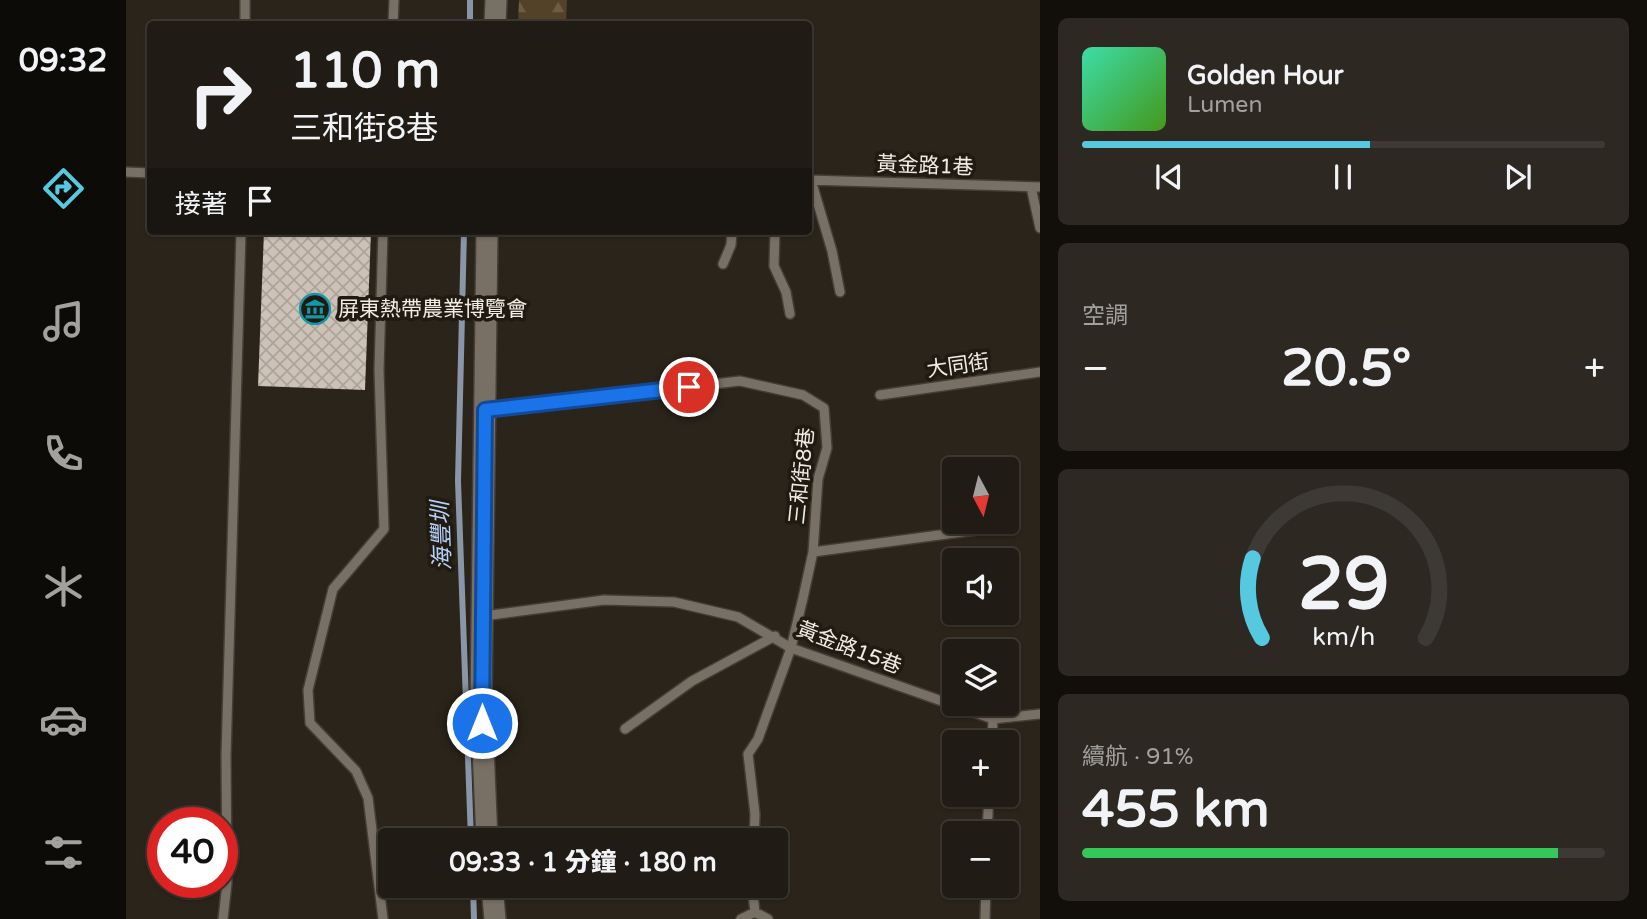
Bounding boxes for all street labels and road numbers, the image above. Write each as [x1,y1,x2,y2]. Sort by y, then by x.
street label: 黃金路1巷 [876,152,974,180]
street label: 大同街 [925,349,991,383]
street label: 三和街8巷 [784,426,820,526]
street label: 黃金路15巷 [793,617,905,679]

